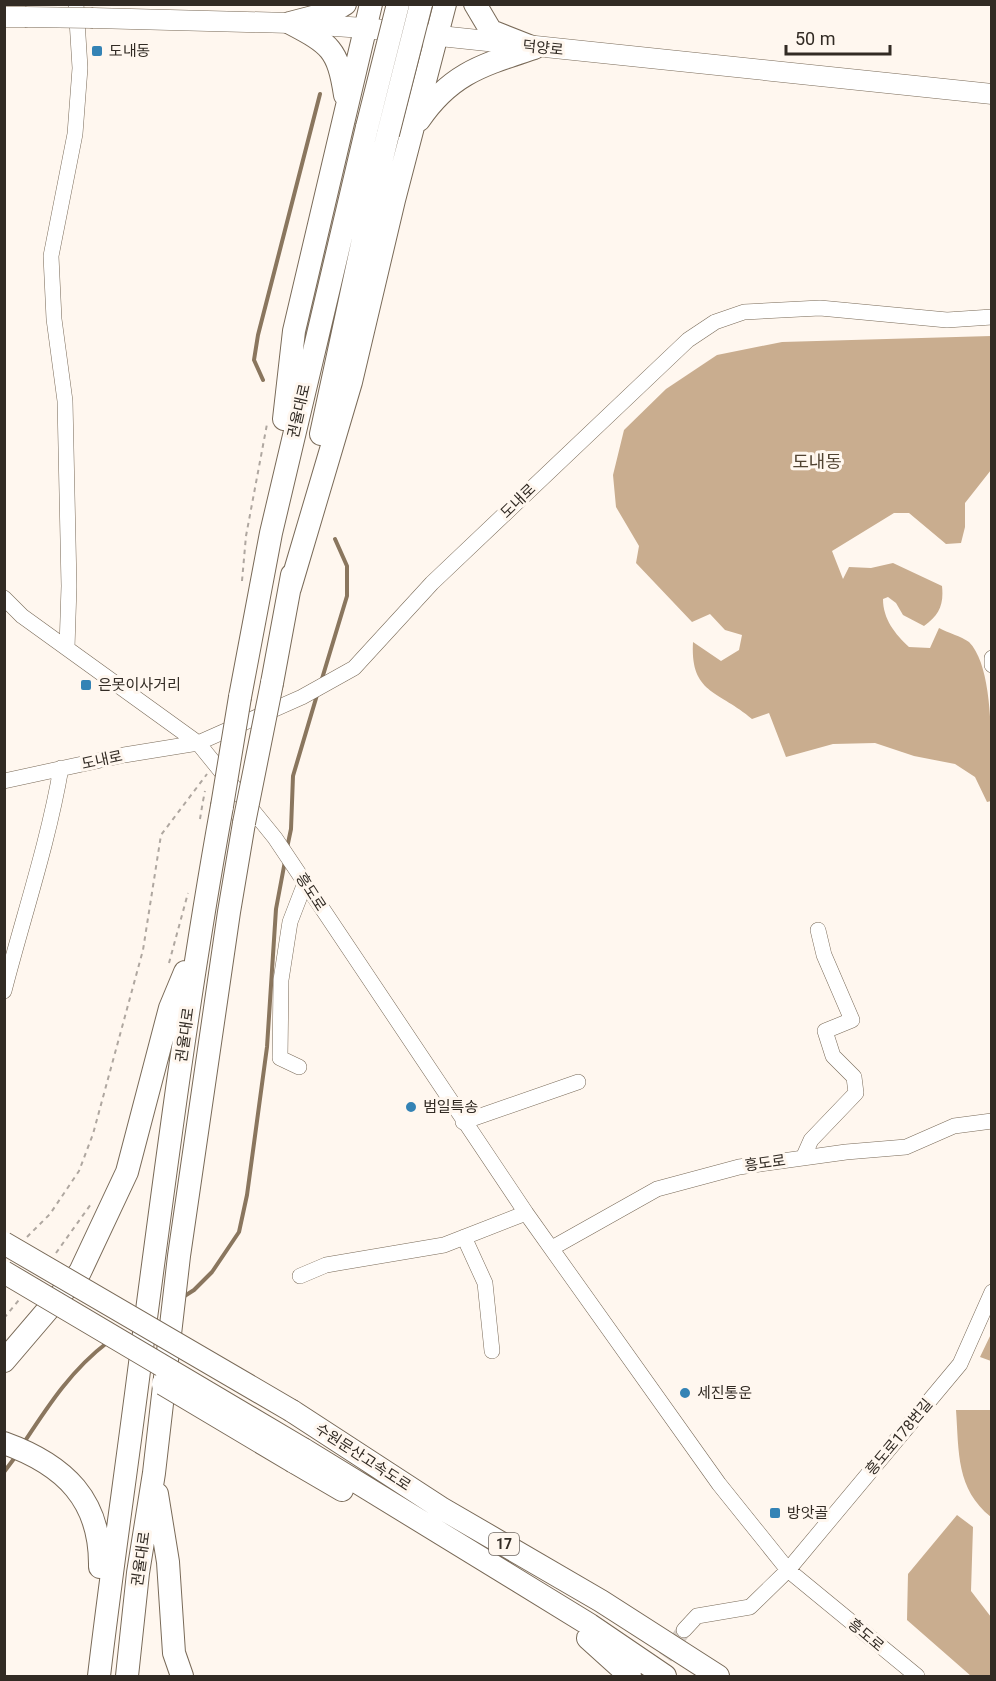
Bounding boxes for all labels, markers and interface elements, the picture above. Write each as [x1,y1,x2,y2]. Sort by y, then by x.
scale bar [786,18,890,56]
text: 50 m [795,28,835,49]
street label: 덕양로 [521,37,565,59]
place label: 도내동 [109,42,150,60]
marker: 도내동 [90,44,104,58]
street label: 권율대로 [284,382,314,440]
district label: 도내동 [792,451,842,472]
street label: 도내로 [497,480,539,522]
place label: 은못이사거리 [98,676,181,694]
marker: 은못이사거리 [79,678,93,692]
street label: 도내로 [80,747,124,773]
street label: 흥도로 [292,870,330,914]
street label: 권율대로 [172,1006,198,1064]
place label: 범일특송 [423,1098,478,1116]
marker: 범일특송 [404,1100,418,1114]
street label: 흥도로 [743,1151,787,1175]
place label: 세진통운 [697,1384,752,1402]
marker: 세진통운 [678,1386,692,1400]
street label: 흥도로178번길 [862,1395,936,1479]
street label: 수원문산고속도로 [312,1419,414,1495]
place label: 방앗골 [787,1504,828,1522]
marker: 방앗골 [768,1506,782,1520]
street label: 권율대로 [128,1530,154,1588]
road number: 17 [489,1533,519,1555]
street label: 흥도로 [844,1615,888,1655]

